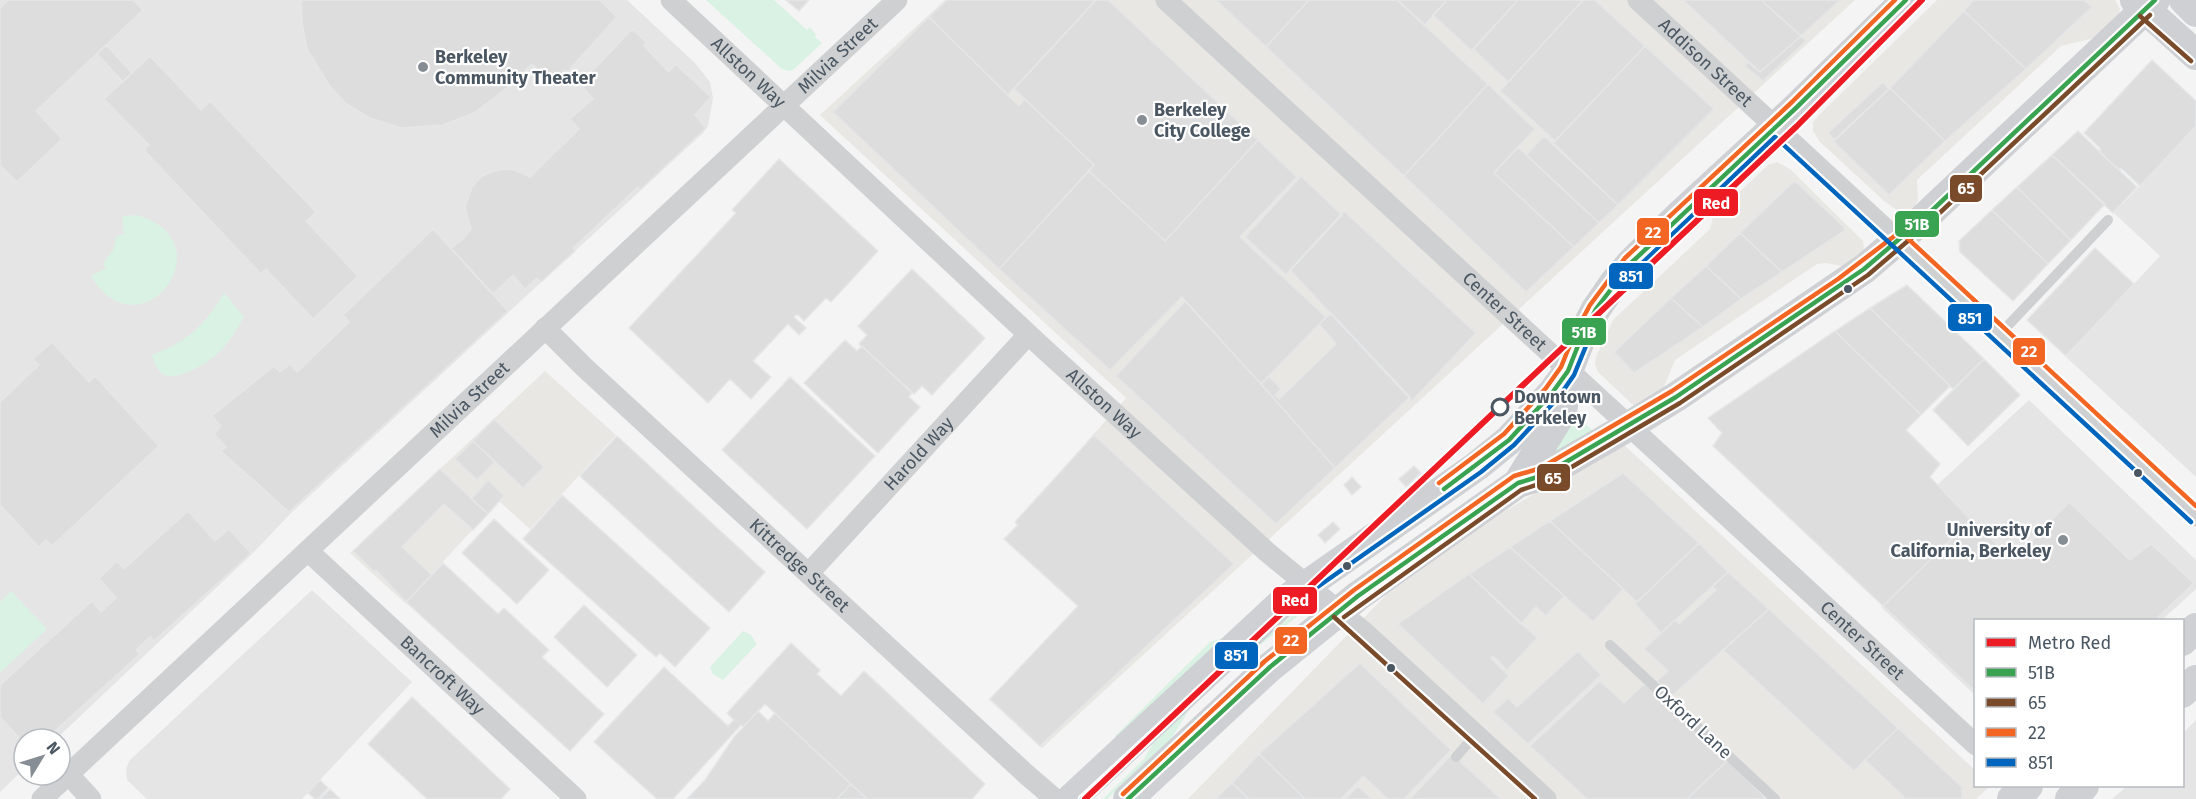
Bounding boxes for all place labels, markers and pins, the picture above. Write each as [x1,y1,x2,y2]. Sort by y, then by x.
place label: Berkeley Community Theater [435,46,596,89]
marker: Berkeley Community Theater [416,60,430,74]
place label: Berkeley City College [1154,99,1250,142]
marker: Berkeley City College [1135,113,1149,127]
unlabelled marker [1842,283,1854,295]
place label: Downtown Berkeley [1514,386,1601,429]
marker: Downtown Berkeley [1491,398,1509,416]
unlabelled marker [2132,467,2144,479]
place label: University of California, Berkeley [1891,519,2053,562]
marker: University of California, Berkeley [2056,533,2070,547]
unlabelled marker [1341,560,1353,572]
unlabelled marker [1385,662,1397,674]

